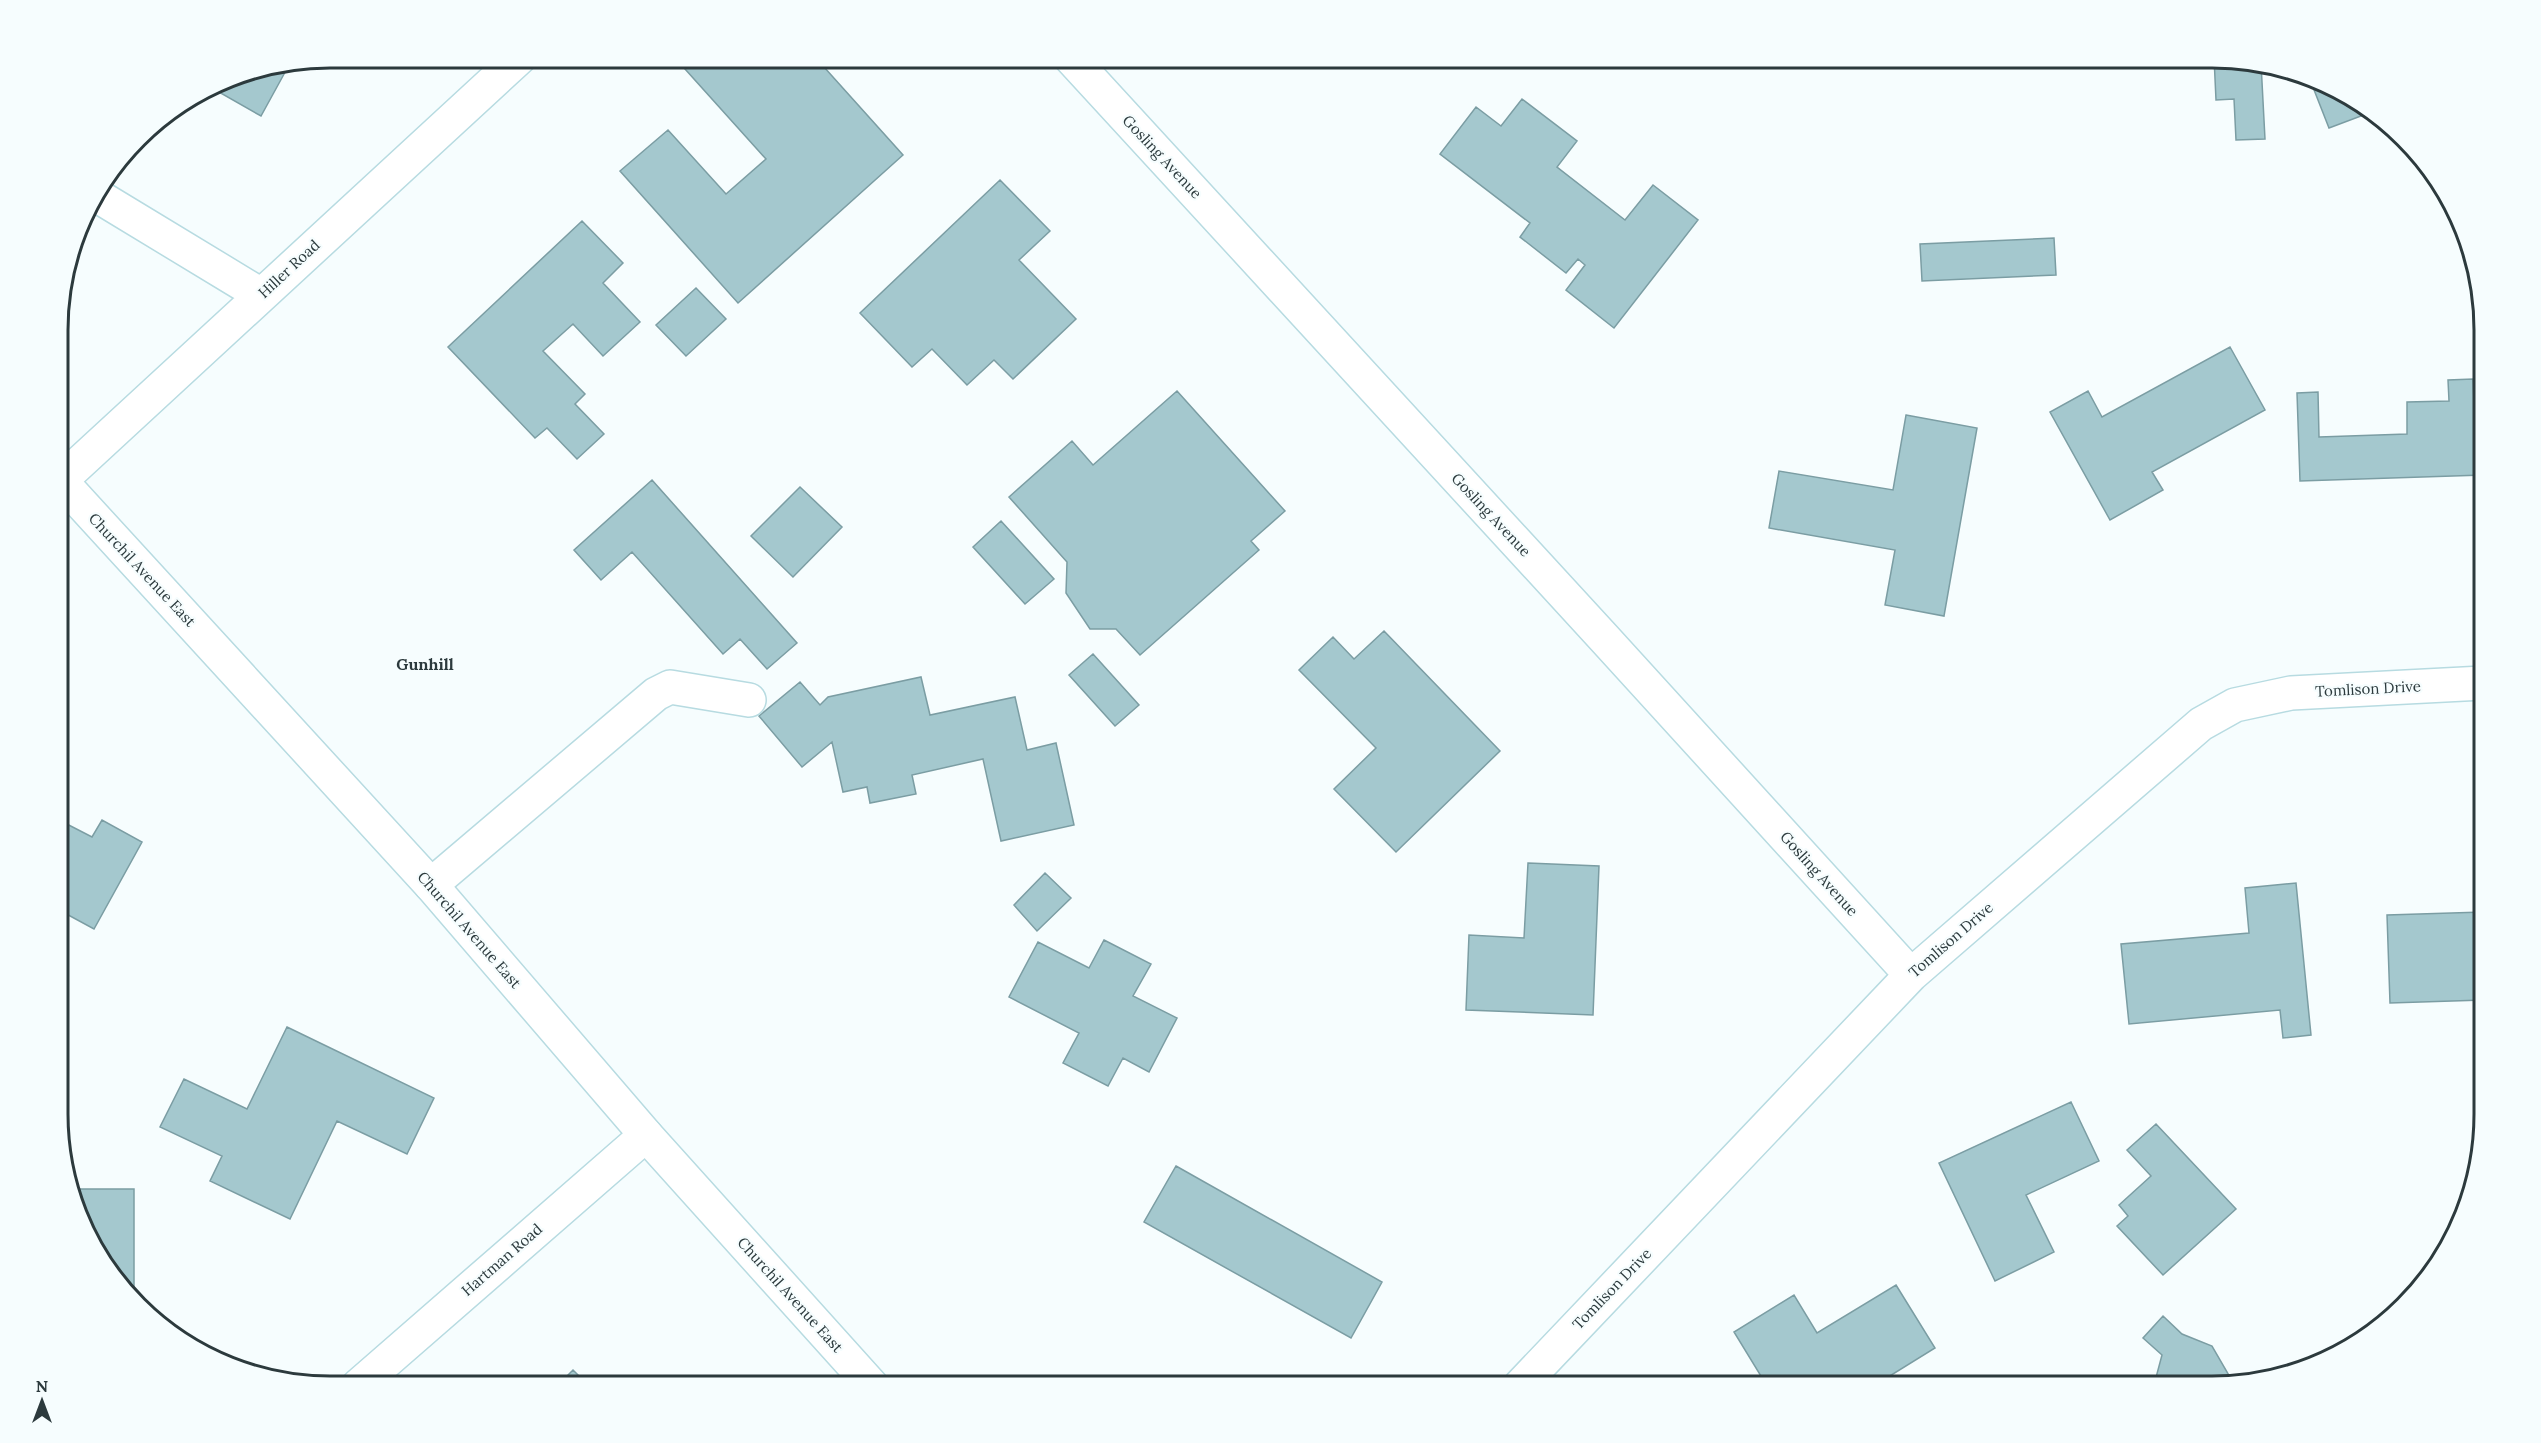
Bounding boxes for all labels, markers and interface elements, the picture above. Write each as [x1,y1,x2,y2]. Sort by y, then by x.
street label: Gosling Avenue [1119,111,1206,203]
street label: Hiller Road [254,235,323,302]
street label: Gosling Avenue [1448,469,1535,561]
street label: Churchil Avenue East [85,509,200,631]
district label: Gunhill [396,654,454,674]
street label: Tomlison Drive [2315,676,2421,701]
street label: Gosling Avenue [1776,827,1862,920]
street label: Churchil Avenue East [413,867,525,992]
street label: Tomlison Drive [1905,898,1997,981]
street label: Hartman Road [457,1219,546,1300]
street label: Churchil Avenue East [734,1233,847,1356]
street label: Tomlison Drive [1568,1244,1655,1333]
north arrow [12,1371,72,1431]
text: N [36,1376,48,1396]

